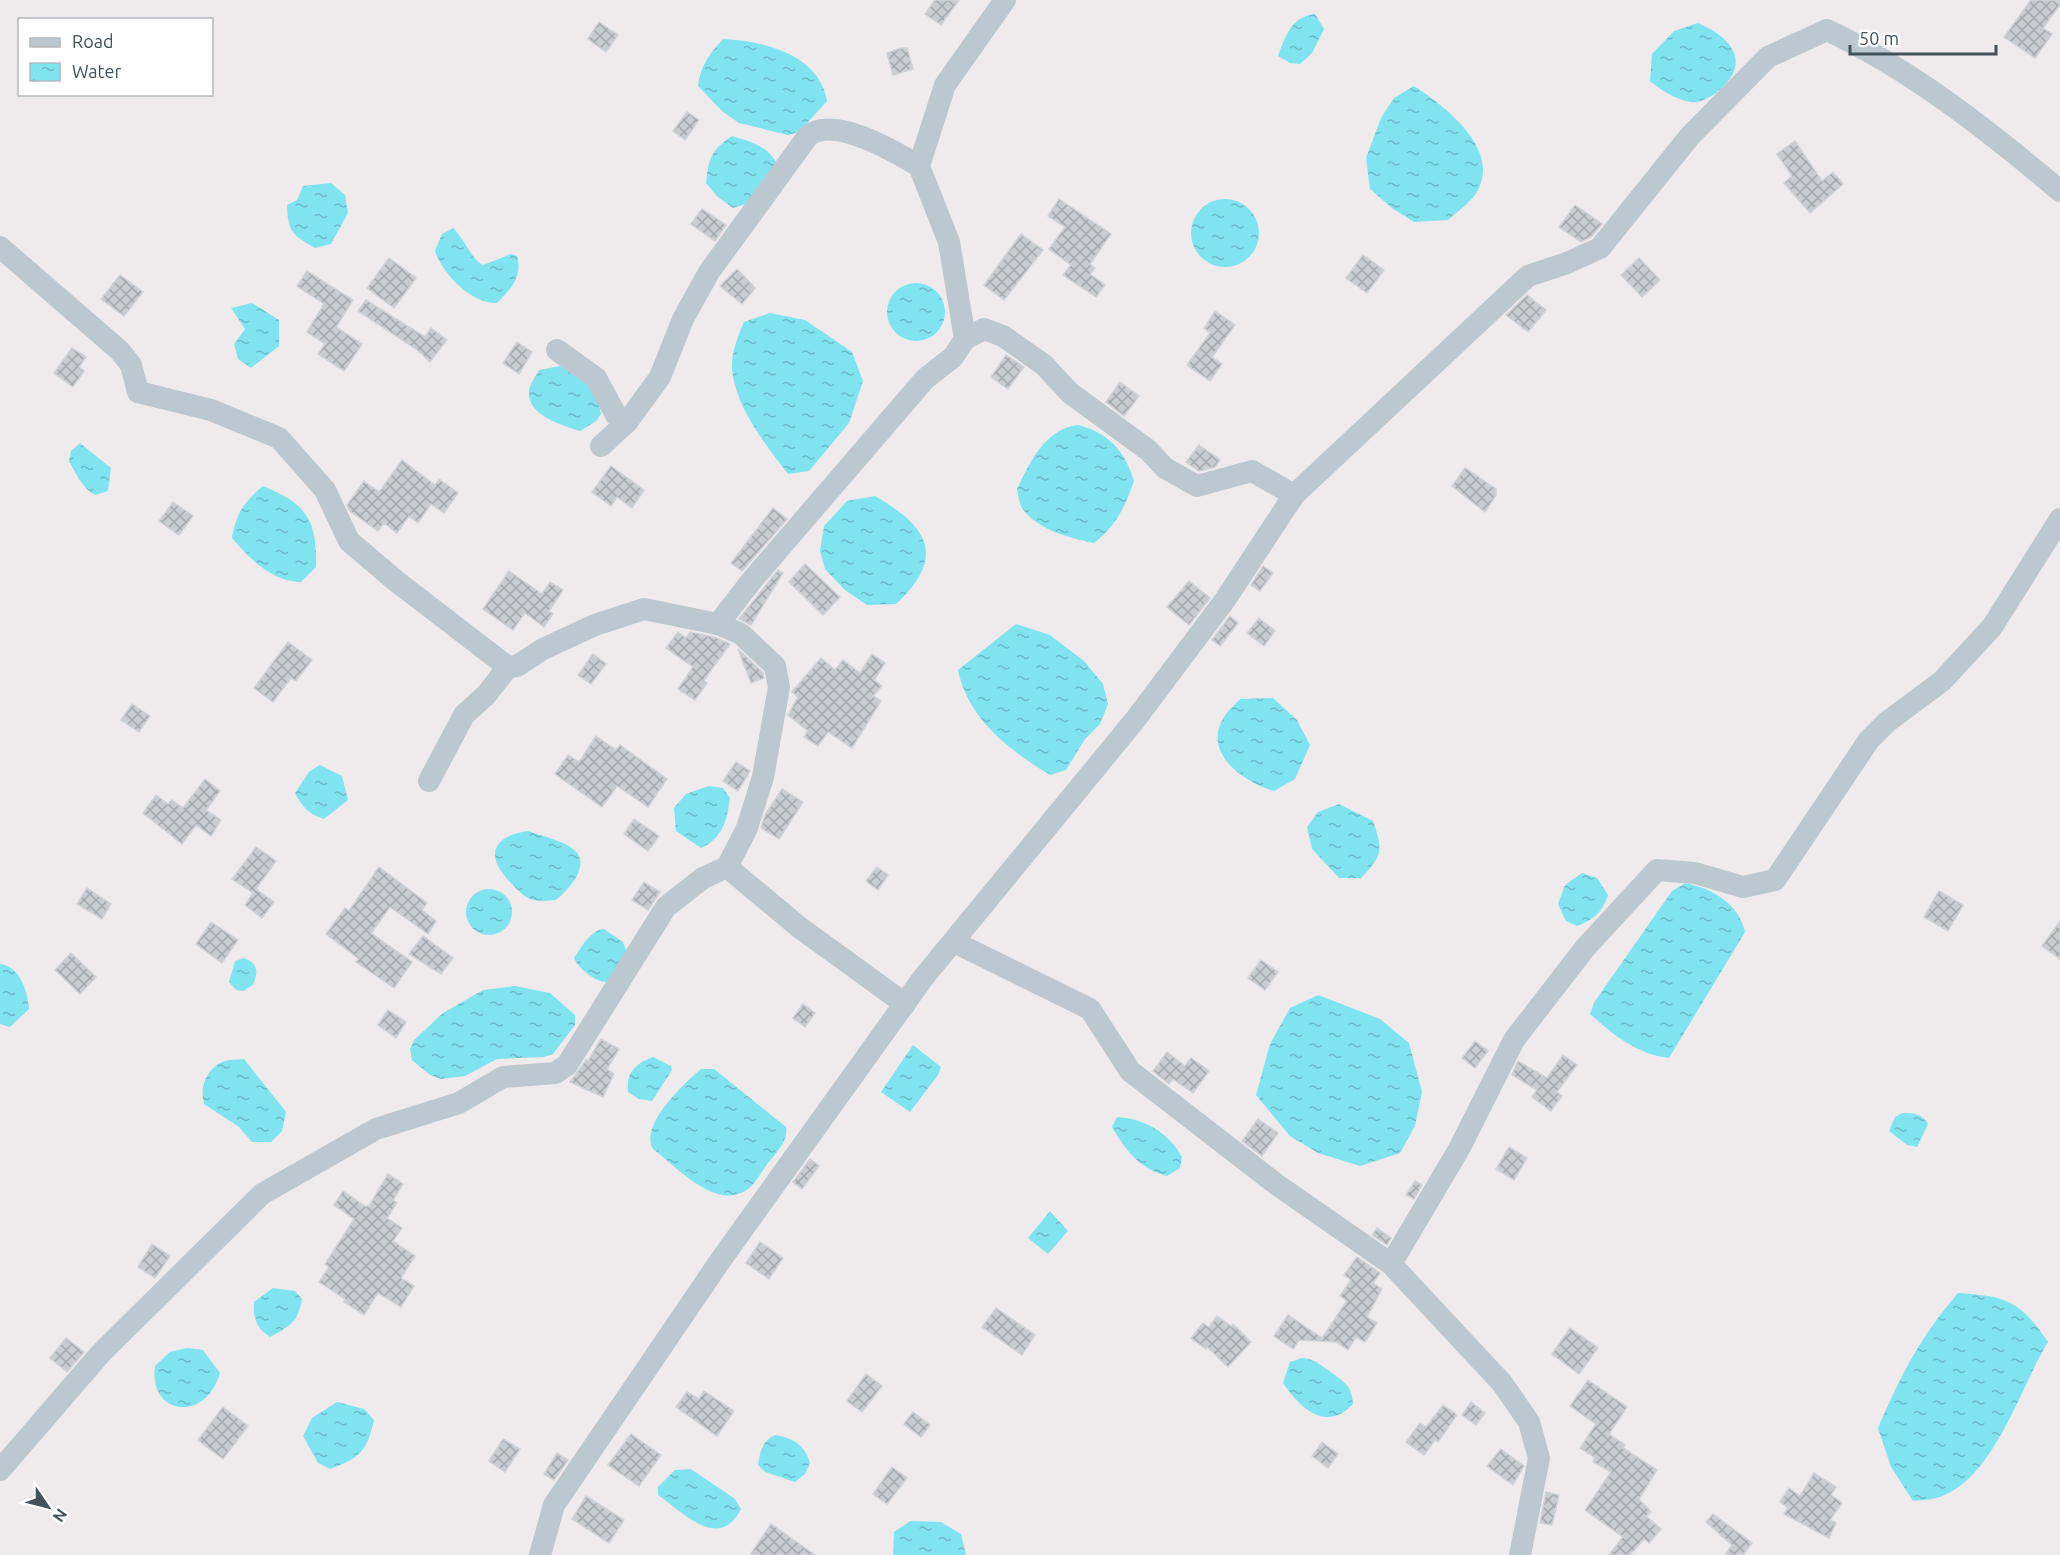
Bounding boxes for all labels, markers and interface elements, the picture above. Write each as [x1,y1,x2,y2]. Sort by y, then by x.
legend [18,18,213,96]
scale bar [1850,18,1996,56]
text: 50 m [1859,28,1899,48]
text: Road [72,31,114,51]
text: Water [72,61,122,81]
north arrow [18,1477,78,1537]
text: N [49,1506,71,1526]

